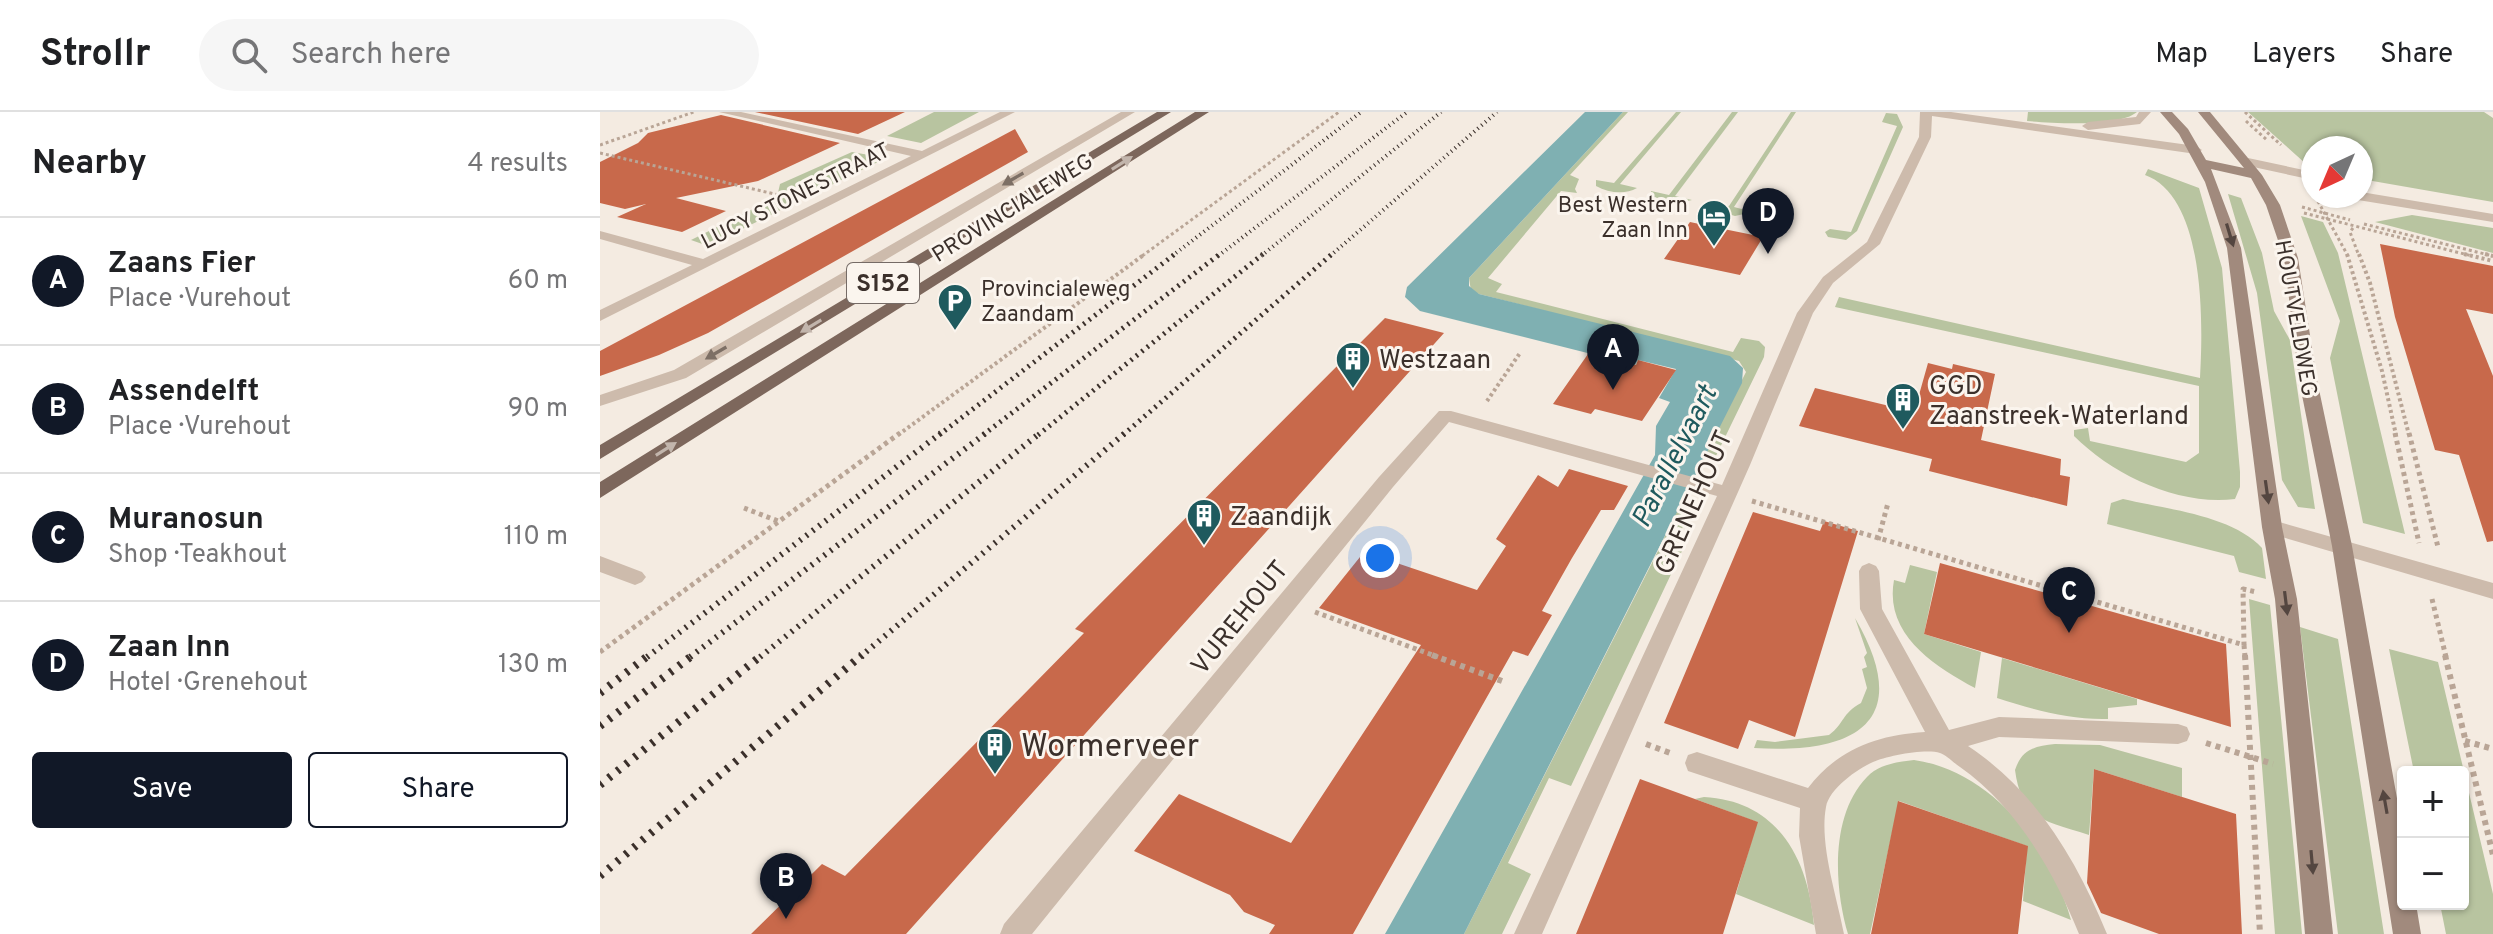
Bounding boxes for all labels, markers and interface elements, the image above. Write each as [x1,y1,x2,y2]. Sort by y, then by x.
search box [199,19,759,91]
text: Strollr [40,31,151,80]
icon: search [227,33,271,77]
text: Search here [291,37,451,74]
text: Map [2155,37,2208,73]
text: Layers [2252,37,2336,73]
text: Share [2380,37,2453,73]
north arrow [2301,136,2373,208]
street label: LUCY STONESTRAAT [697,138,895,257]
text: Nearby [32,143,147,186]
text: 4 results [467,148,568,181]
street label: PROVINCIALEWEG [928,149,1099,270]
one-way arrow [1111,157,1133,171]
one-way arrow [1002,172,1024,186]
pin: D [1742,188,1794,254]
place label: Best Western Zaan Inn [1558,193,1688,245]
hotel icon: Best Western Zaan Inn [1695,198,1733,248]
one-way arrow [2224,224,2237,248]
street label: HOUTVELDWEG [2267,238,2322,399]
text: Zaans Fier [108,246,256,283]
road number: S152 [847,263,919,303]
text: A [49,265,67,298]
text: 60 m [508,265,568,298]
place label: Provincialeweg Zaandam [981,277,1130,329]
parking icon: Provincialeweg Zaandam [936,282,974,332]
text: Place · Vurehout [108,283,291,316]
one-way arrow [800,319,822,333]
pin: A [1587,324,1639,390]
building icon: Westzaan [1334,340,1372,390]
place label: Westzaan [1379,345,1491,378]
one-way arrow [705,346,727,360]
place label: GGD Zaanstreek-Waterland [1929,371,2189,434]
text: Assendelft [108,374,259,411]
water label: Parallelvaart [1625,379,1728,534]
building icon: GGD Zaanstreek-Waterland [1884,381,1922,431]
text: B [49,393,67,426]
text: 90 m [508,393,568,426]
text: Place · Vurehout [108,411,291,444]
street label: GRENEHOUT [1649,426,1742,580]
one-way arrow [655,443,677,457]
one-way arrow [2261,480,2274,505]
building icon: Zaandijk [1185,497,1223,547]
text: Muranosun [108,502,264,539]
place label: Zaandijk [1230,502,1332,535]
text: C [50,521,66,554]
text: 110 m [504,521,568,554]
your location [1360,538,1400,578]
text: Shop · Teakhout [108,539,287,572]
street label: VUREHOUT [1185,555,1297,682]
pin: C [2043,567,2095,633]
one-way arrow [2280,591,2293,616]
text: Zaan Inn [108,630,231,667]
text: D [49,649,67,682]
text: 130 m [498,649,568,682]
text: Hotel · Grenehout [108,667,308,700]
building icon: Wormerveer [976,726,1014,776]
place label: Wormerveer [1021,728,1199,768]
button: Save [32,752,292,828]
button: Share [308,752,568,828]
map controls [2397,766,2469,910]
button: + [2397,766,2469,838]
one-way arrow [2379,789,2391,814]
button: − [2397,838,2469,910]
one-way arrow [2306,850,2319,875]
pin: B [760,853,812,919]

